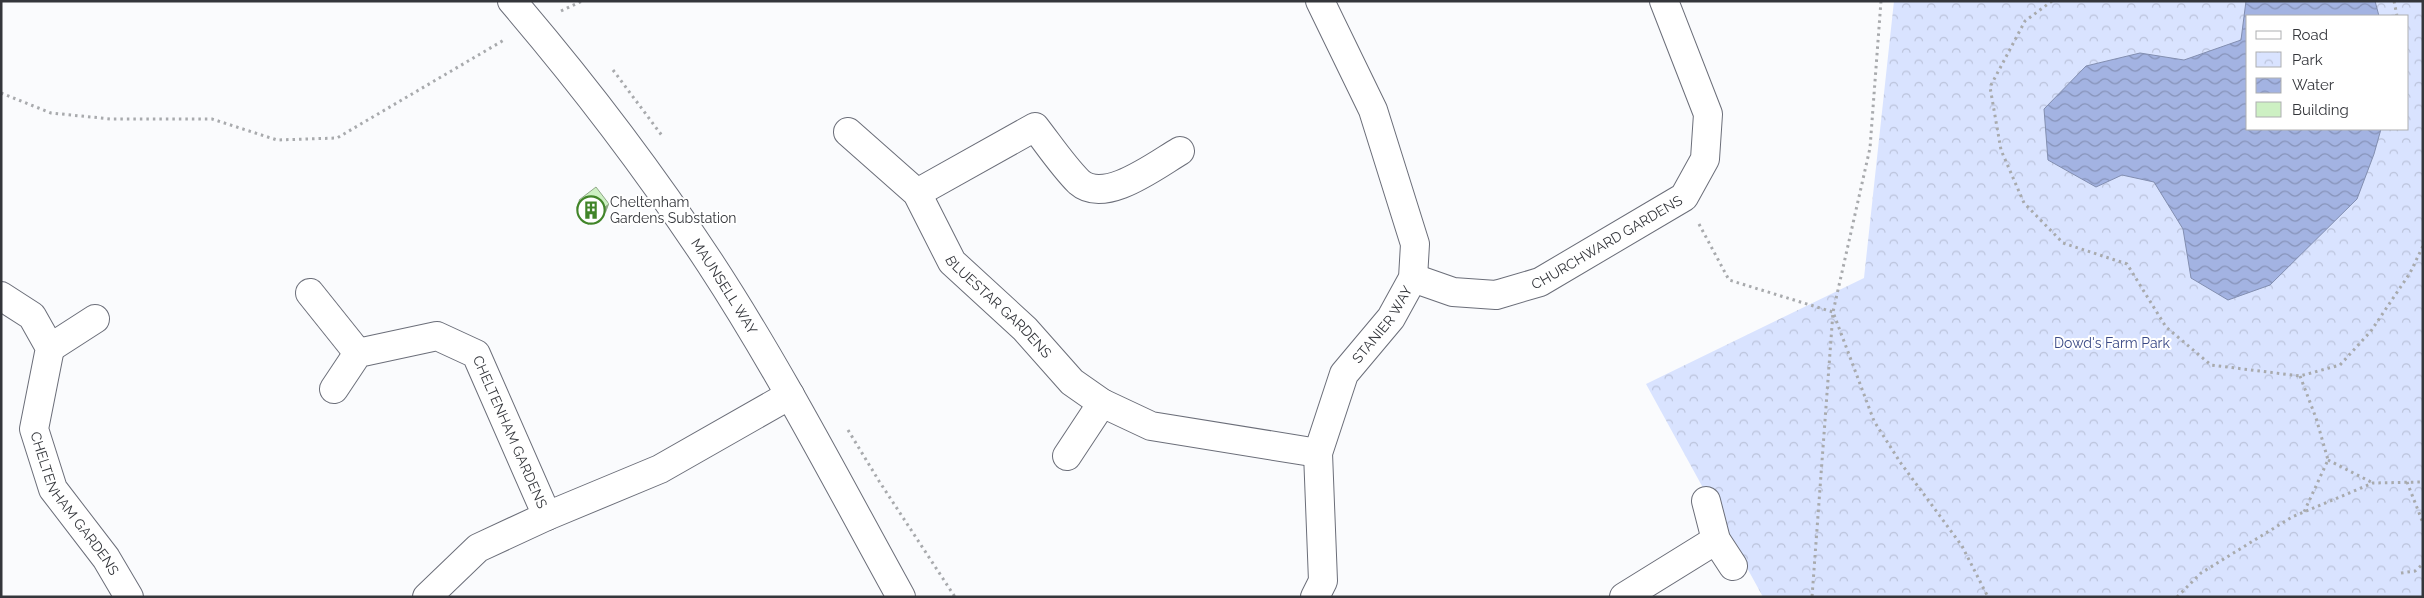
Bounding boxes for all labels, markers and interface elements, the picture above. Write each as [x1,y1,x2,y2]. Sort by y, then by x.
legend [2246,15,2409,130]
text: Road [2292,26,2328,44]
text: Park [2292,51,2323,69]
text: Water [2292,76,2335,94]
text: Building [2292,101,2349,119]
street label: CHURCHWARD GARDENS [1530,192,1685,292]
place label: Cheltenham Gardens Substation [610,194,737,226]
building icon: Cheltenham Gardens Substation [576,195,606,225]
street label: MAUNSELL WAY [688,236,761,337]
street label: BLUESTAR GARDENS [942,253,1055,362]
street label: STANIER WAY [1349,283,1415,366]
park label: Dowd's Farm Park [2054,335,2170,351]
street label: CHELTENHAM GARDENS [470,353,551,511]
street label: CHELTENHAM GARDENS [27,430,123,578]

